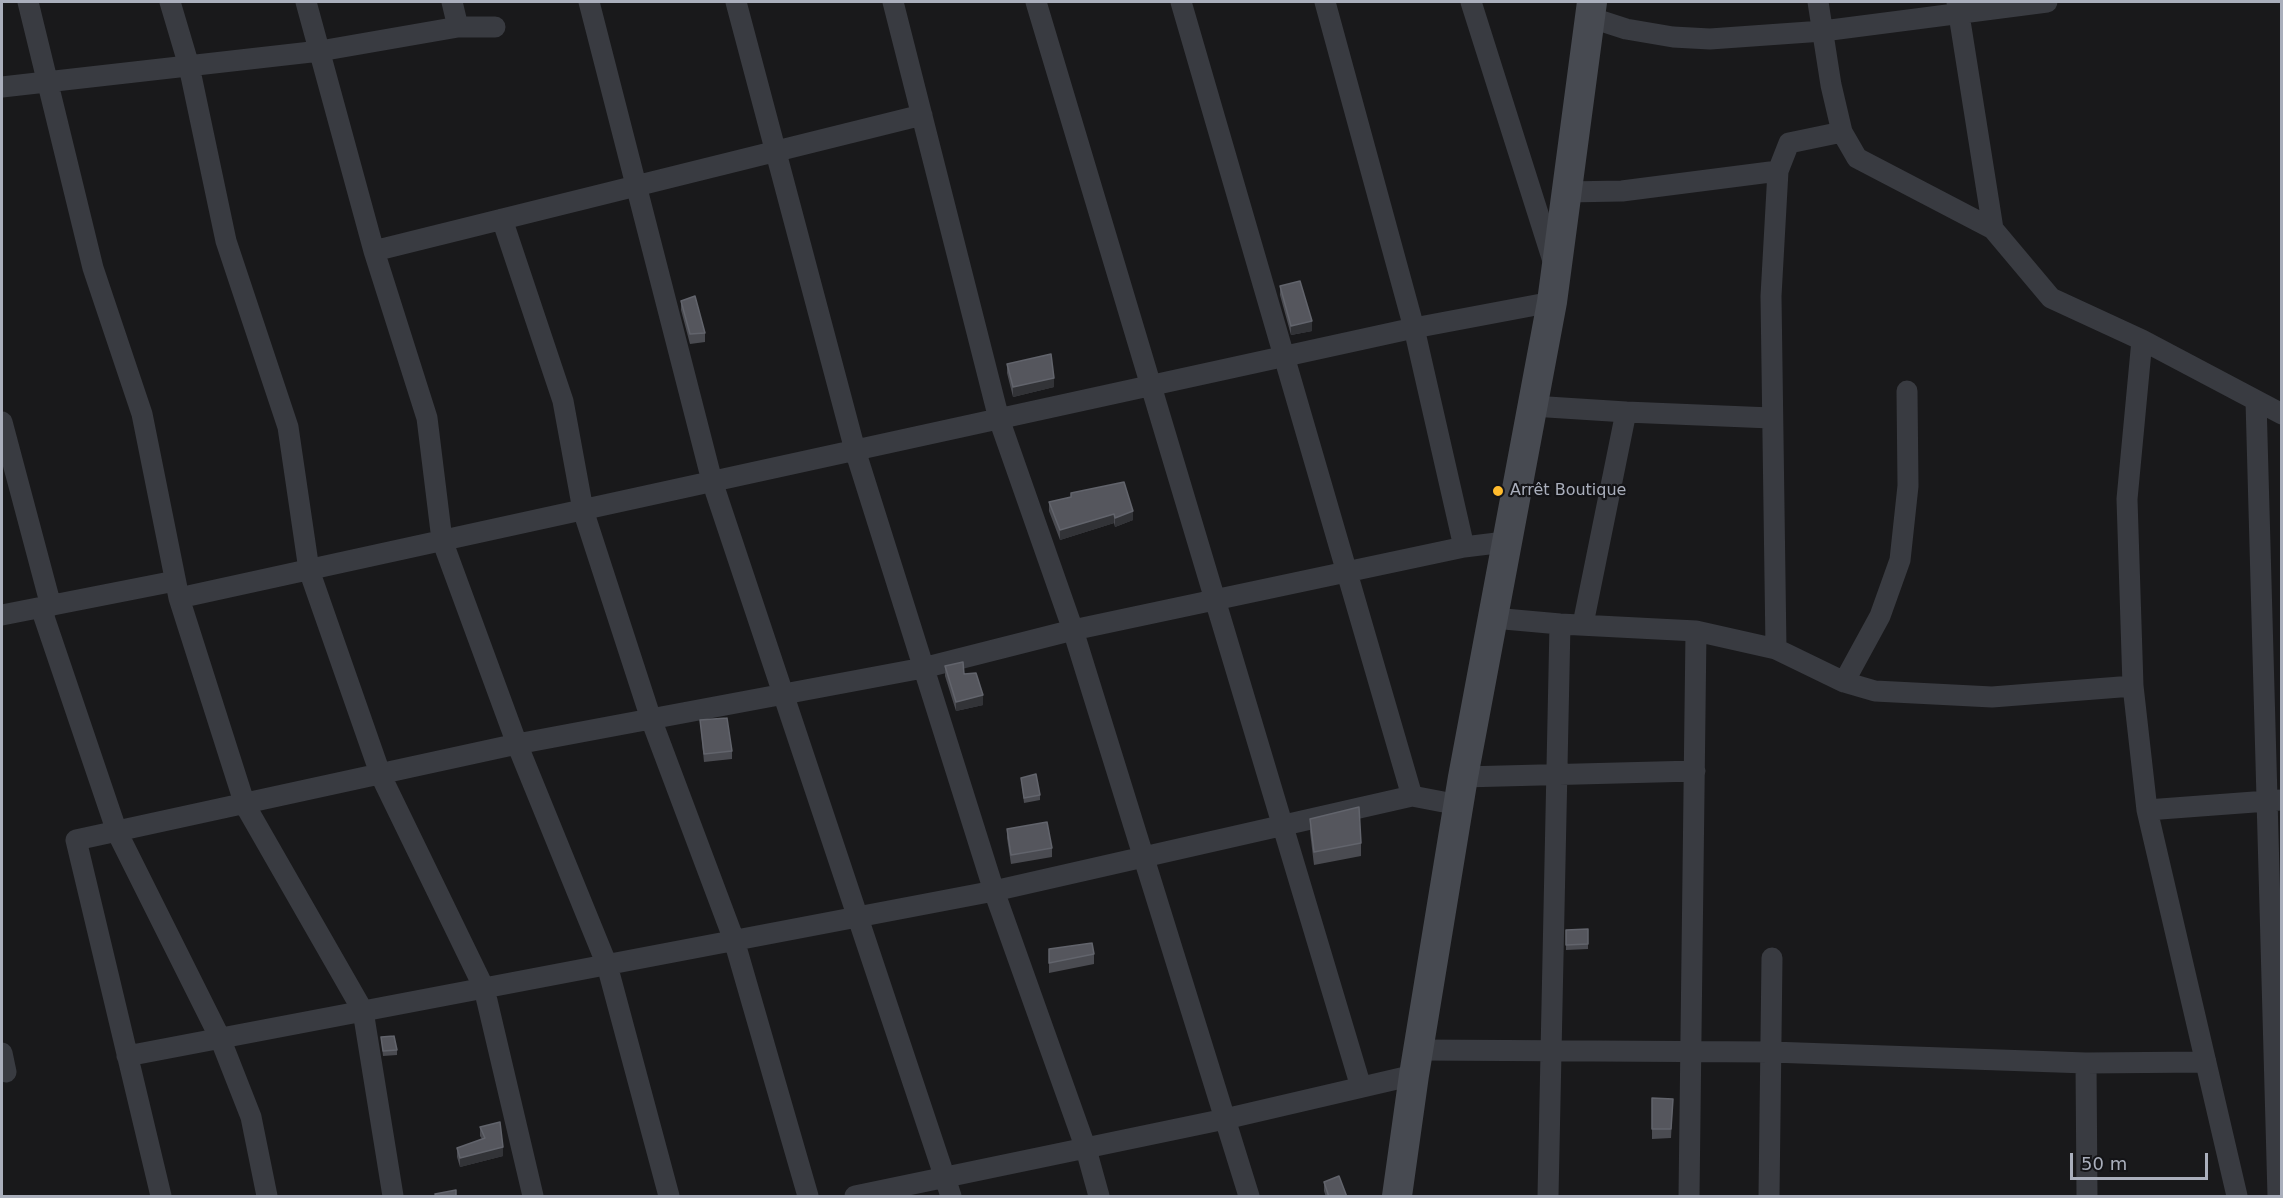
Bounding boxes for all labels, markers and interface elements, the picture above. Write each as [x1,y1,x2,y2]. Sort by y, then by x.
place label: Arrêt Boutique [1510,481,1626,501]
marker: Arrêt Boutique [1491,484,1505,498]
scale bar [2073,1141,2211,1179]
text: 50 m [2081,1153,2127,1174]

